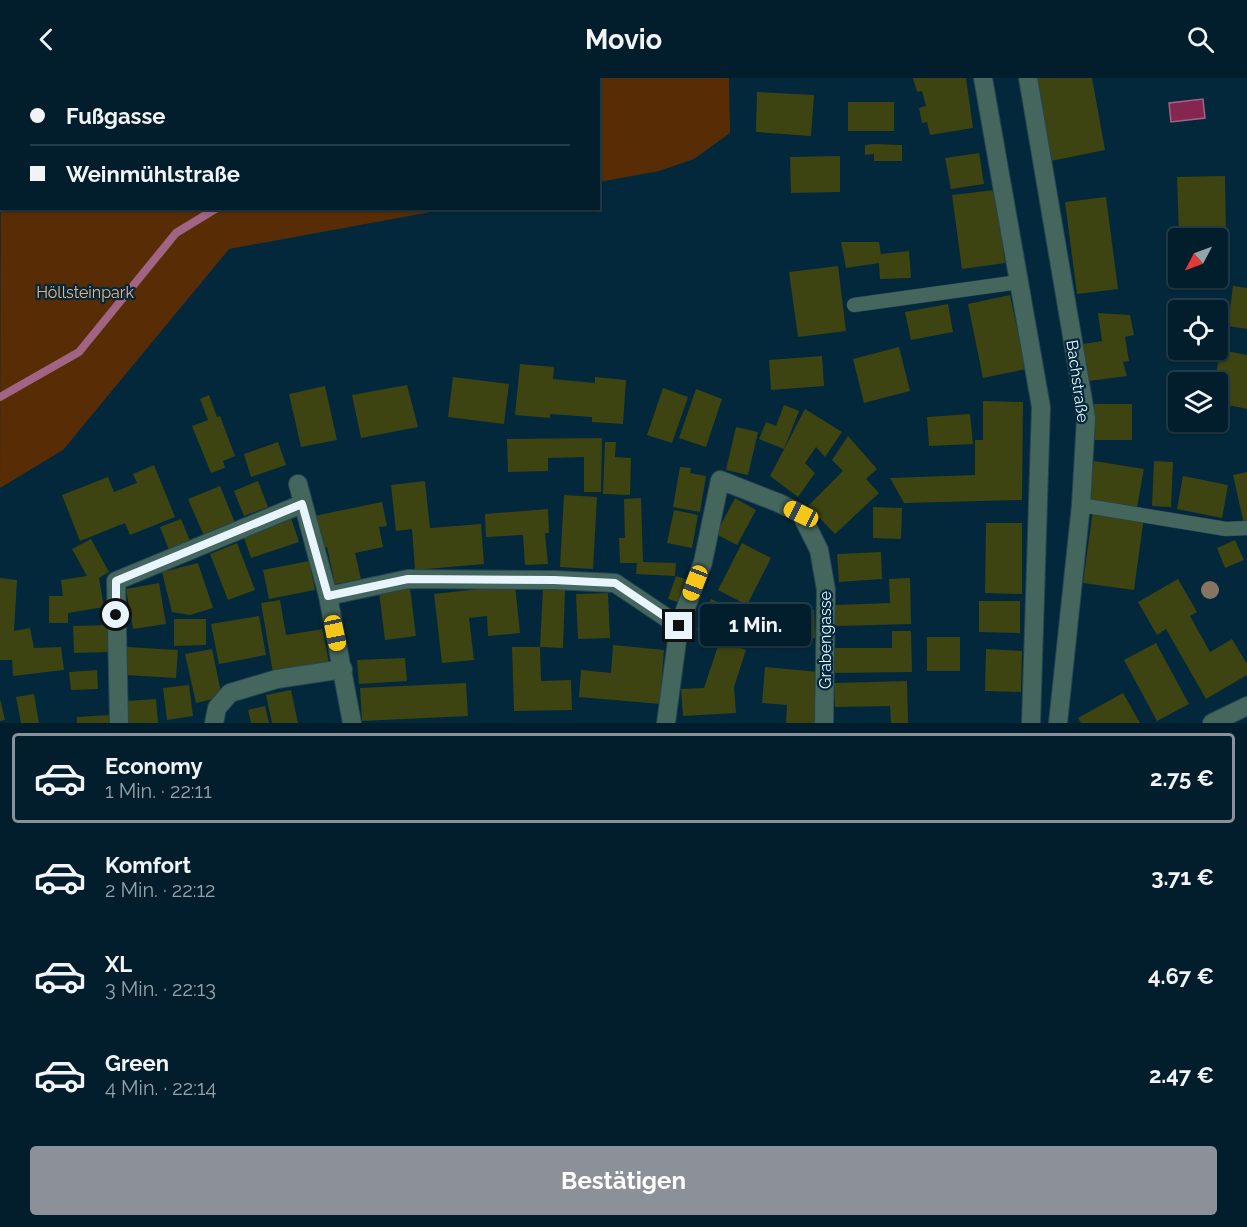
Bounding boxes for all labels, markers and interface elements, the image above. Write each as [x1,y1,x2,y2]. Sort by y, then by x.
icon: back [30,23,63,56]
icon: search [1184,23,1217,56]
text: Movio [585,24,662,55]
text: Fußgasse [66,103,166,129]
text: Weinmühlstraße [66,161,240,187]
north arrow [1168,228,1228,288]
map controls [1168,228,1228,432]
park label: Höllsteinpark [36,283,134,302]
button: locate [1168,300,1228,360]
street label: Bachstraße [1062,339,1093,424]
button: layers [1168,372,1228,432]
car [781,498,821,530]
car [680,563,710,603]
street label: Grabengasse [816,591,835,689]
route start [102,601,129,628]
callout: 1 Min. [700,605,811,647]
route end [665,612,692,639]
text: 1 Min. [729,613,782,637]
car [322,614,348,652]
icon: car [33,751,87,805]
text: Economy [105,753,203,779]
text: 2.75 € [1150,765,1214,791]
text: 1 Min. · 22:11 [105,779,212,803]
icon: car [33,850,87,904]
text: Komfort [105,852,191,878]
text: 3.71 € [1151,864,1214,890]
text: 2 Min. · 22:12 [105,878,215,902]
icon: car [33,949,87,1003]
text: XL [105,951,132,977]
text: 4.67 € [1148,963,1214,989]
text: 3 Min. · 22:13 [105,977,216,1001]
icon: car [33,1048,87,1102]
text: Green [105,1050,169,1076]
text: 2.47 € [1149,1062,1214,1088]
text: 4 Min. · 22:14 [105,1076,216,1100]
button: Bestätigen [30,1146,1217,1215]

